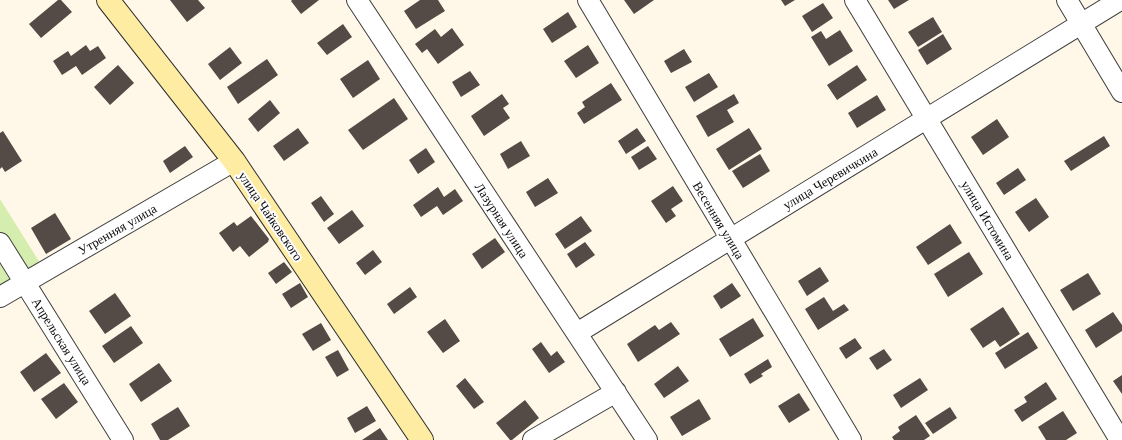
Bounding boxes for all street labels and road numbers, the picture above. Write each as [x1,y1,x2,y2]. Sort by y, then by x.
street label: улица Черевичкина [780,144,880,213]
street label: улица Чайковского [235,169,306,264]
street label: улица Истомина [958,178,1017,263]
street label: Весенняя улица [690,179,748,262]
street label: Лазурная улица [472,180,532,261]
street label: Утренняя улица [75,201,160,258]
street label: Апрельская улица [29,295,95,388]

